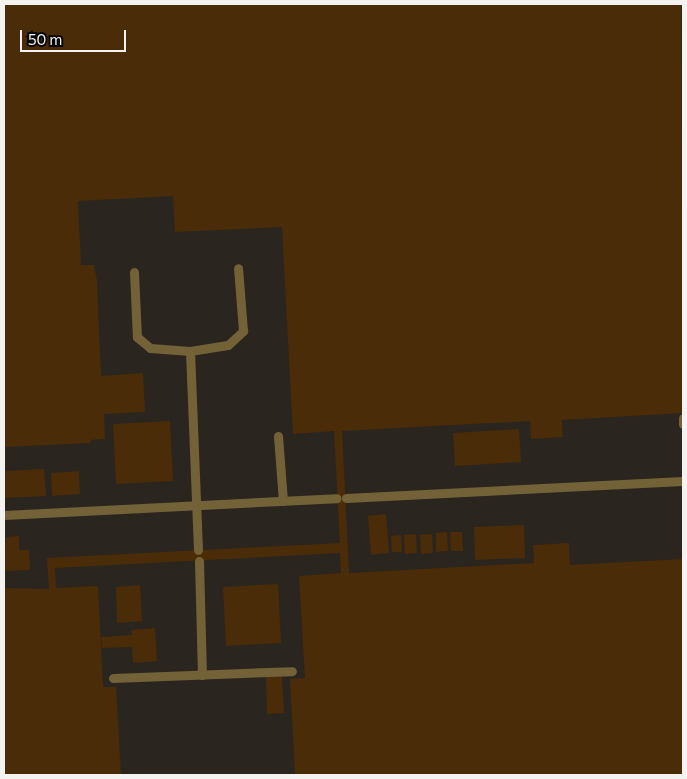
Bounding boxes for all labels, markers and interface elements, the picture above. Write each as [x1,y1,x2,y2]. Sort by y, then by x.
scale bar [22,20,129,52]
text: 50 m [28,30,62,48]

